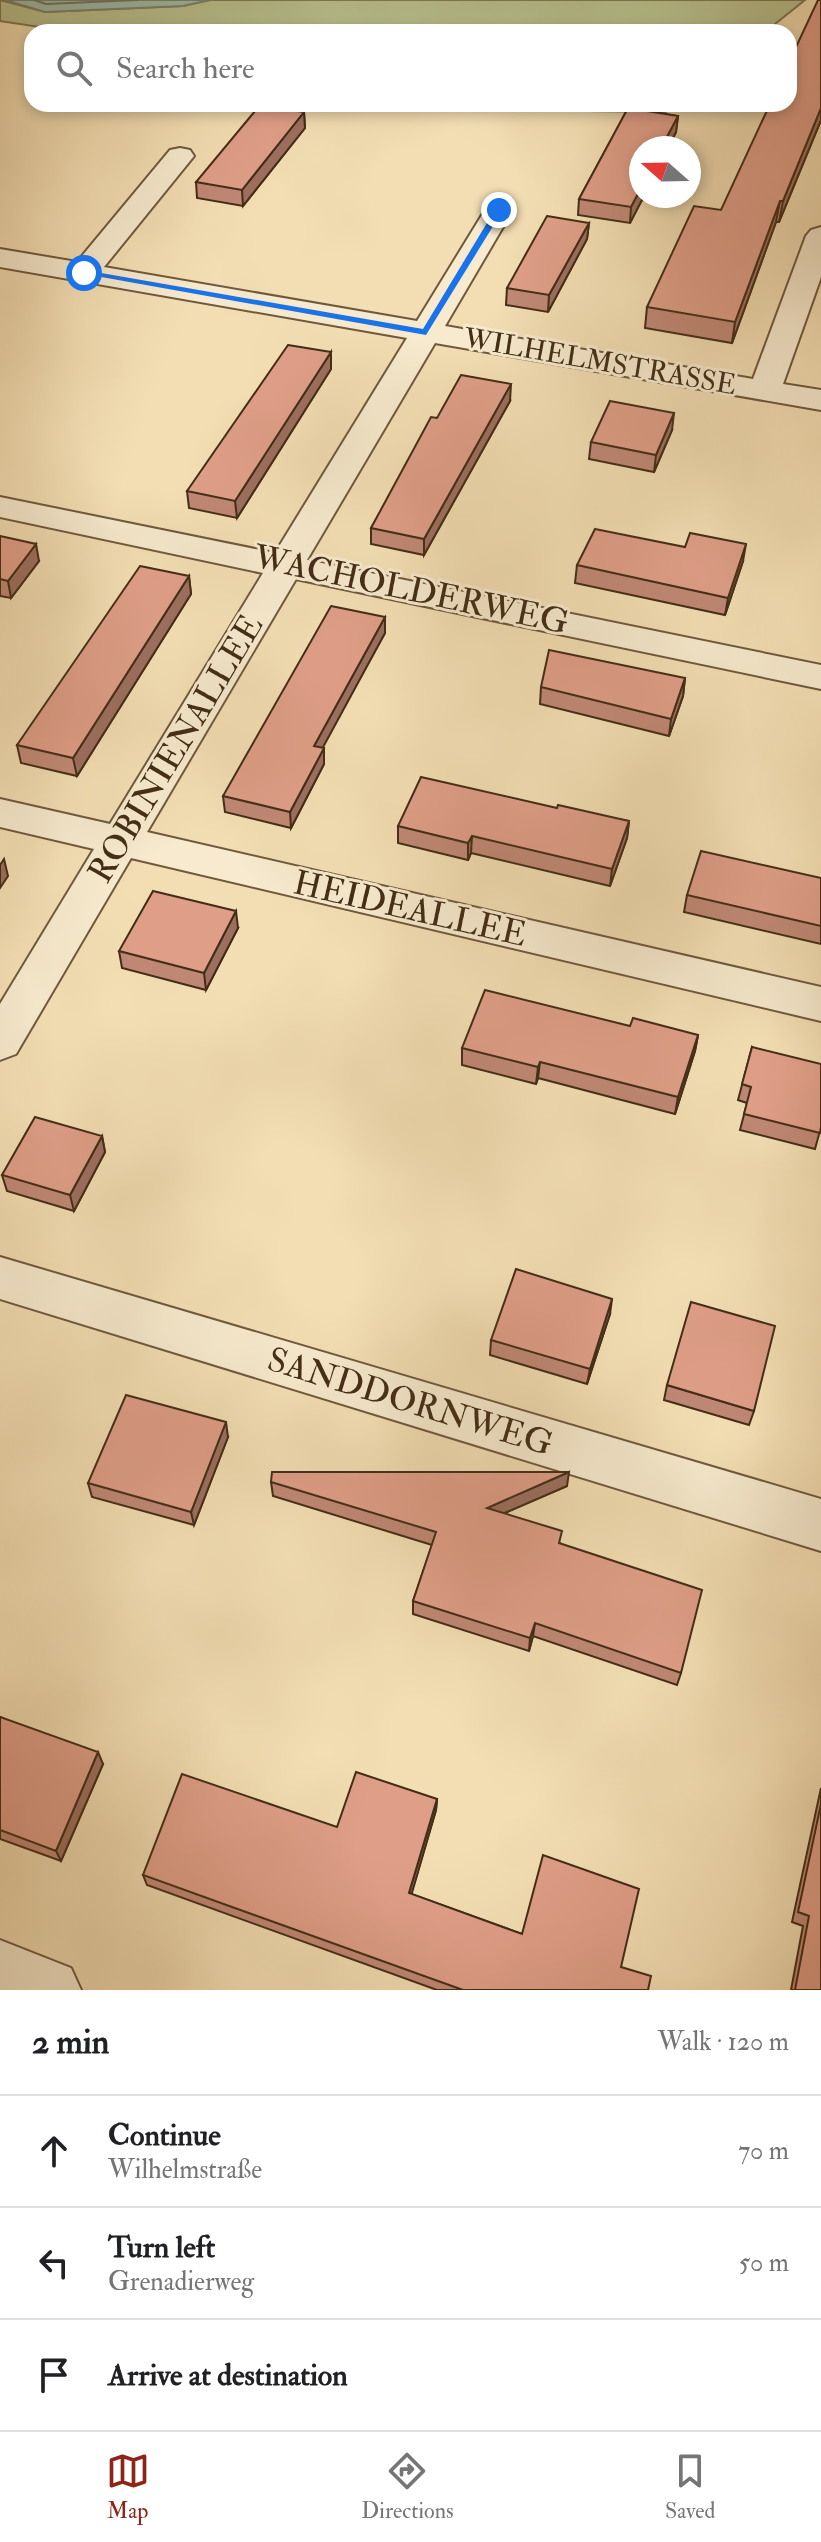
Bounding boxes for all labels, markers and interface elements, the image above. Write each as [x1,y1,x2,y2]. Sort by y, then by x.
search box [24,24,797,112]
icon: search [52,46,96,90]
text: Search here [116,50,255,87]
north arrow [629,136,701,208]
route end [481,192,517,228]
route start [66,255,102,291]
street label: WILHELMSTRASSE [460,321,739,403]
street label: WACHOLDERWEG [249,535,572,644]
street label: ROBINIENALLEE [79,607,273,891]
street label: HEIDEALLEE [289,861,531,957]
street label: SANDDORNWEG [262,1338,558,1466]
text: 2 min [32,2021,109,2064]
text: Walk · 120 m [658,2026,789,2058]
text: Continue [108,2117,221,2154]
icon: ahead [32,2129,76,2173]
text: 70 m [738,2135,789,2167]
text: Wilhelmstraße [108,2154,262,2186]
text: Turn left [108,2229,215,2266]
icon: left [32,2241,76,2285]
text: 50 m [739,2247,789,2279]
text: Grenadierweg [108,2266,254,2298]
icon: arrive [32,2353,76,2397]
text: Arrive at destination [108,2357,348,2394]
tab: Map [106,2449,150,2525]
tab: Directions [361,2449,454,2525]
tab: Saved [665,2449,715,2525]

